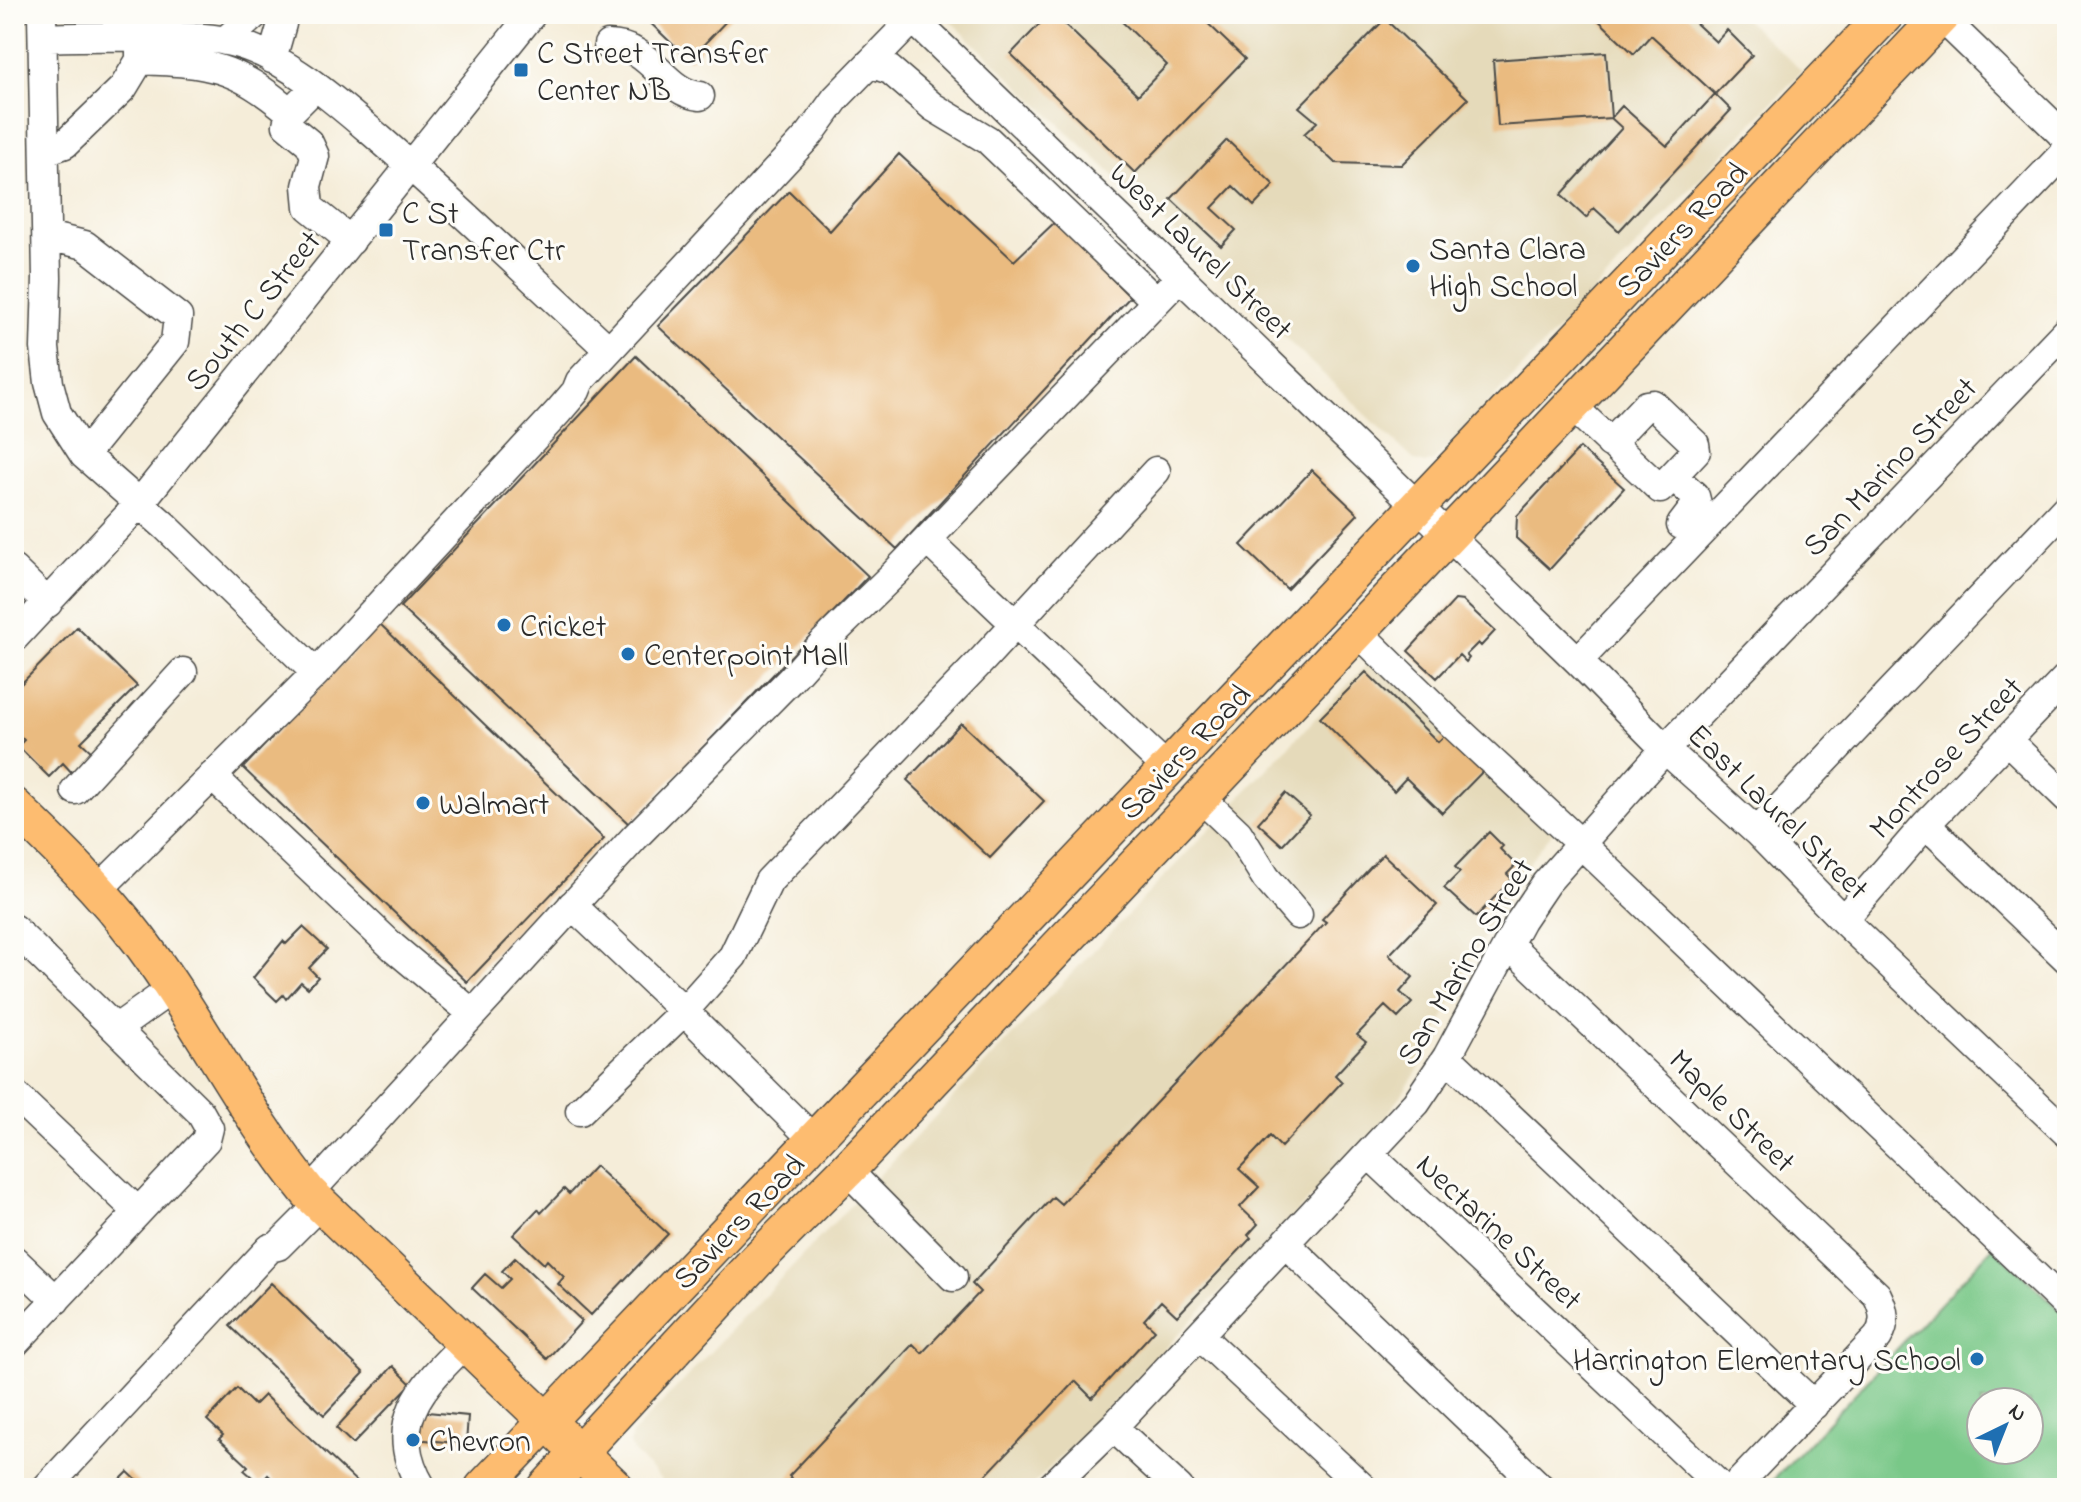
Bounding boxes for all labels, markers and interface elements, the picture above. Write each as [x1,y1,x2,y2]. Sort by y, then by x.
place label: C Street Transfer Center NB [537,32,768,116]
marker: C Street Transfer Center NB [512,61,530,79]
street label: West Laurel Street [1097,152,1302,353]
street label: Saviers Road [1606,152,1761,310]
place label: C St Transfer Ctr [402,192,565,276]
street label: South C Street [175,221,335,403]
marker: C St Transfer Ctr [377,221,395,239]
place label: Santa Clara High School [1429,228,1586,312]
marker: Santa Clara High School [1404,257,1422,275]
street label: San Marino Street [1793,367,1990,569]
place label: Cricket [520,605,607,652]
marker: Cricket [495,616,513,634]
place label: Centerpoint Mall [644,634,848,681]
marker: Centerpoint Mall [619,645,637,663]
street label: Montrose Street [1859,667,2036,852]
street label: Saviers Road [1109,674,1264,832]
street label: East Laurel Street [1675,714,1878,913]
place label: Walmart [439,783,549,830]
marker: Walmart [414,794,432,812]
street label: San Marino Street [1386,850,1548,1076]
street label: Maple Street [1656,1040,1805,1186]
street label: Saviers Road [663,1144,818,1302]
street label: Nectarine Street [1404,1144,1592,1323]
place label: Harrington Elementary School [1573,1339,1961,1386]
marker: Harrington Elementary School [1968,1350,1986,1368]
north arrow [1965,1386,2045,1466]
text: N [2000,1397,2033,1430]
place label: Chevron [429,1420,531,1467]
marker: Chevron [404,1431,422,1449]

